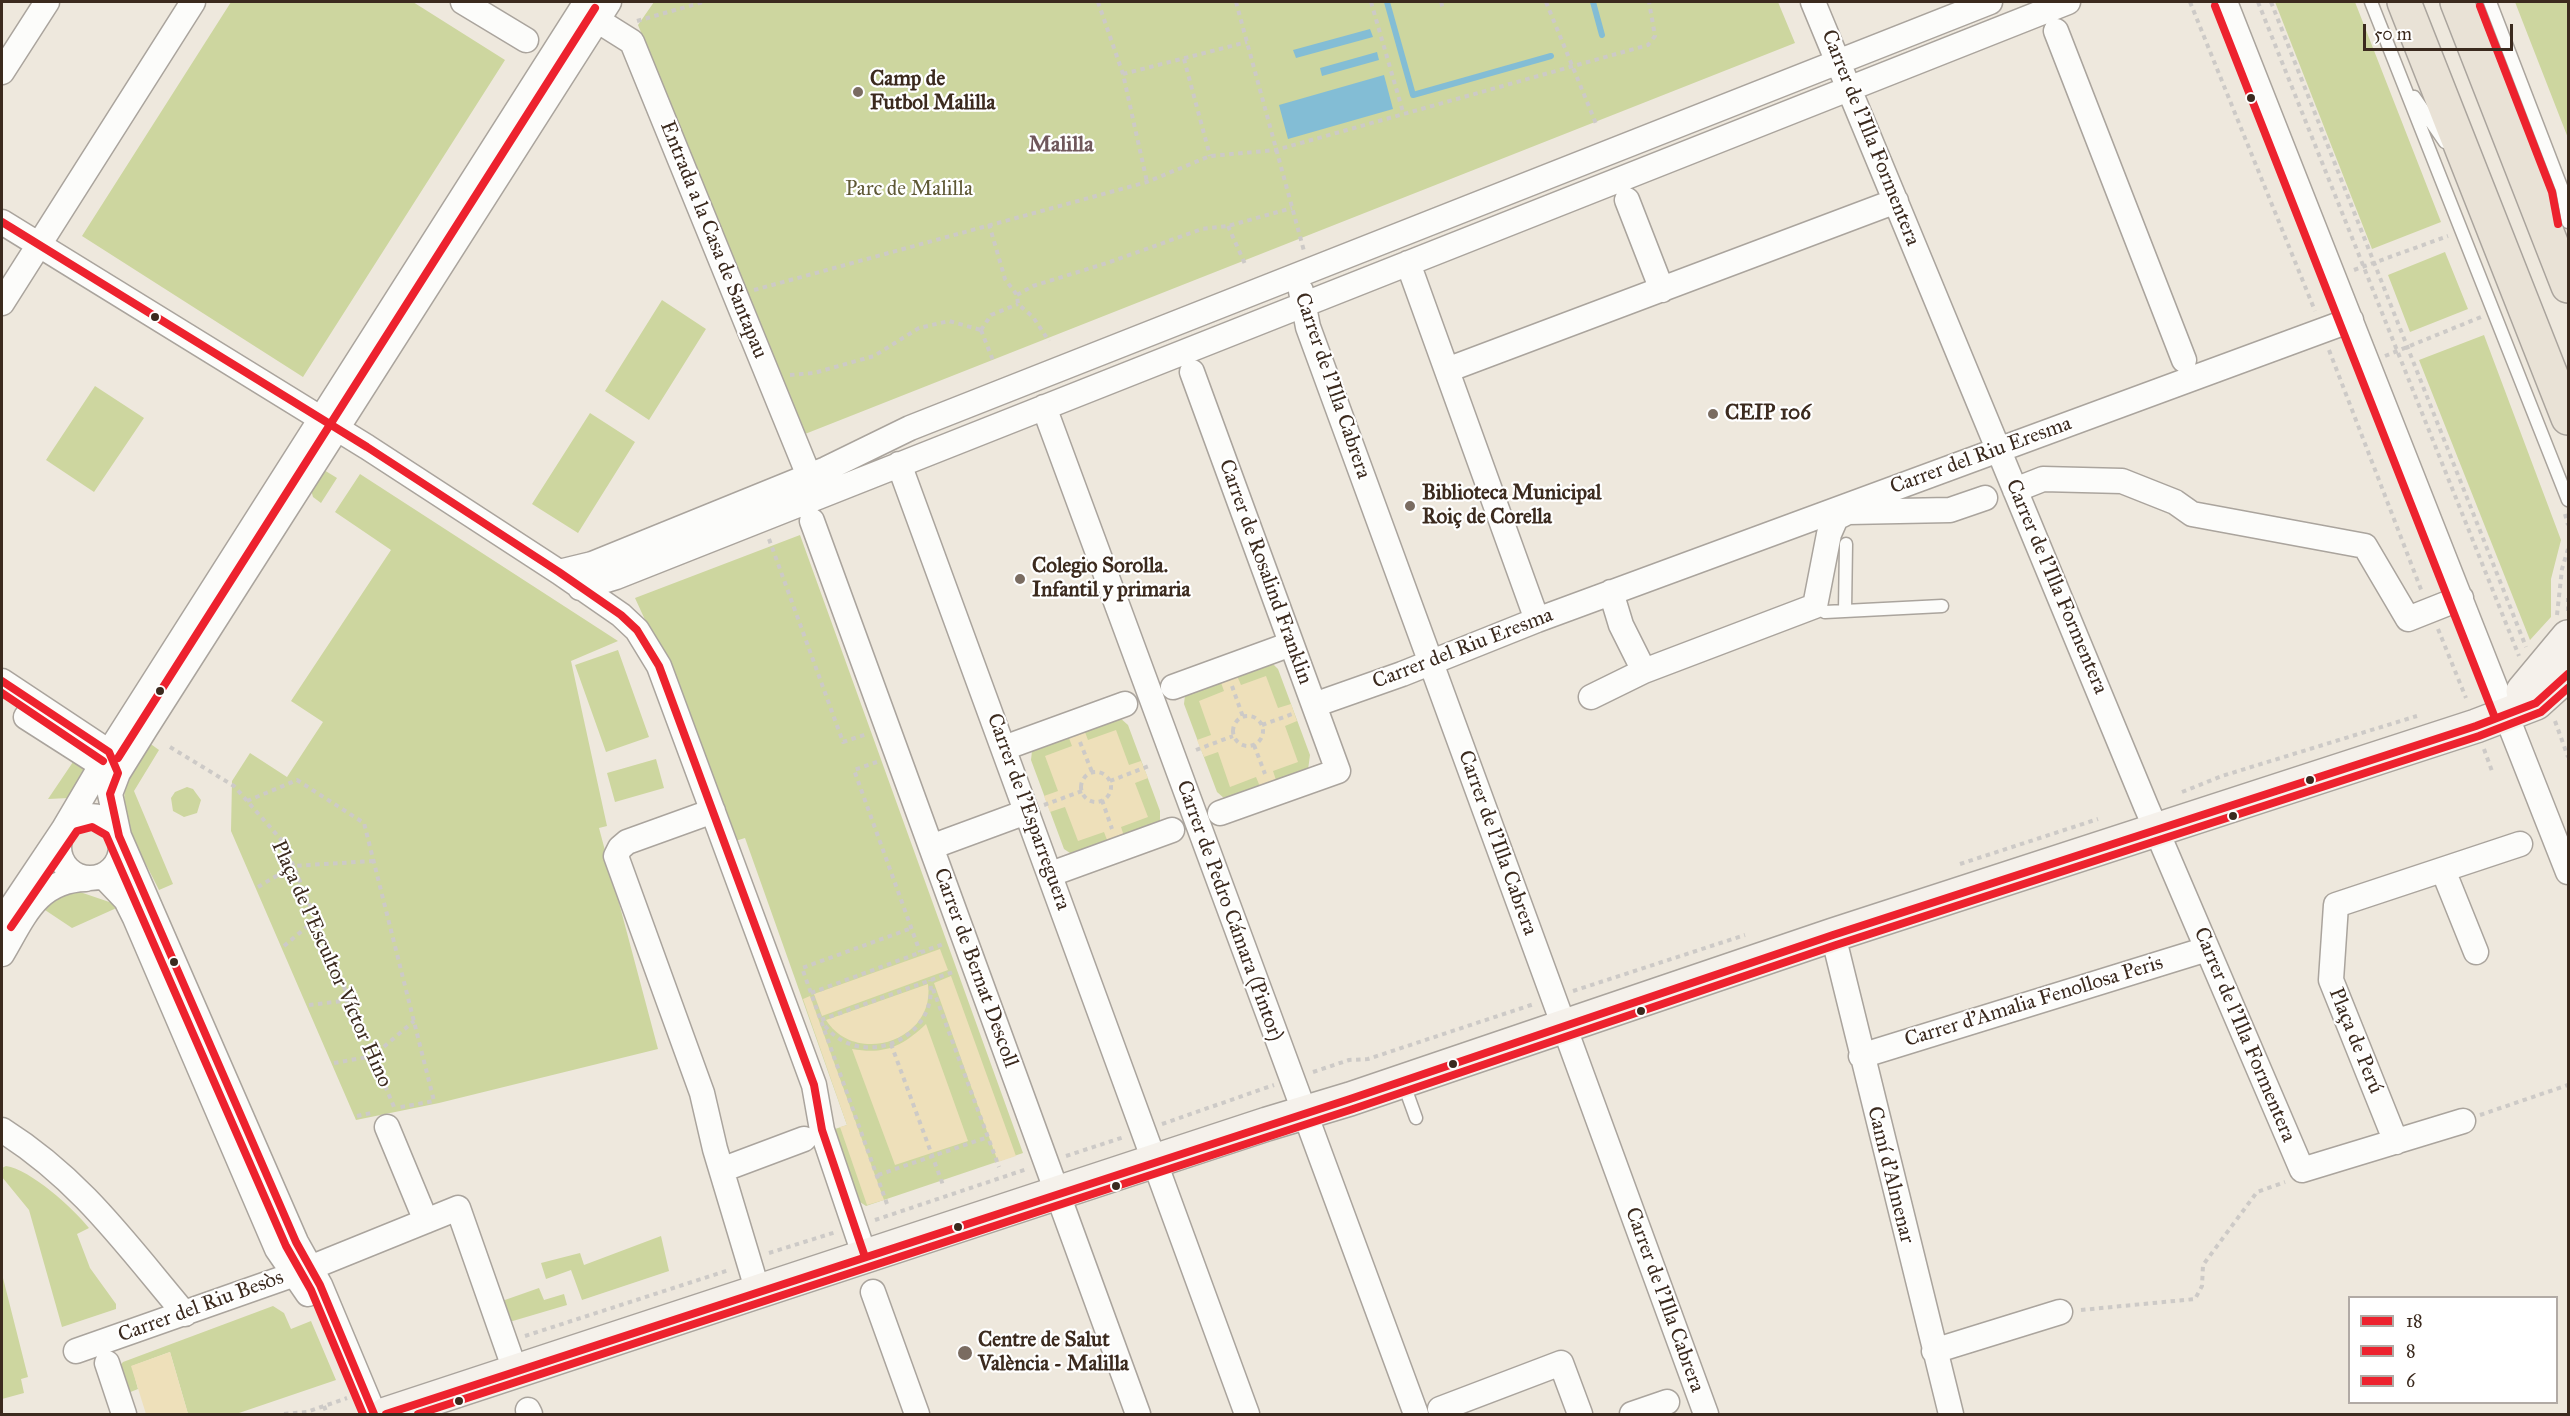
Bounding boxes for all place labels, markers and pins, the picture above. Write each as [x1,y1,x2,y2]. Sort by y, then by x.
place label: Camp de Futbol Malilla [870,67,995,117]
marker: Camp de Futbol Malilla [851,85,865,99]
unlabelled marker [2245,92,2257,104]
unlabelled marker [149,311,161,323]
place label: CEIP 106 [1725,401,1811,427]
marker: CEIP 106 [1706,407,1720,421]
place label: Biblioteca Municipal Roiç de Corella [1422,481,1601,531]
marker: Biblioteca Municipal Roiç de Corella [1403,499,1417,513]
place label: Colegio Sorolla. Infantil y primaria [1032,554,1190,604]
marker: Colegio Sorolla. Infantil y primaria [1013,572,1027,586]
unlabelled marker [154,685,166,697]
unlabelled marker [2304,774,2316,786]
unlabelled marker [2227,810,2239,822]
unlabelled marker [168,956,180,968]
unlabelled marker [1635,1005,1647,1017]
unlabelled marker [1447,1058,1459,1070]
unlabelled marker [1110,1180,1122,1192]
unlabelled marker [952,1221,964,1233]
place label: Centre de Salut València - Malilla [978,1328,1129,1378]
marker: Centre de Salut València - Malilla [956,1344,974,1362]
unlabelled marker [453,1395,465,1407]

